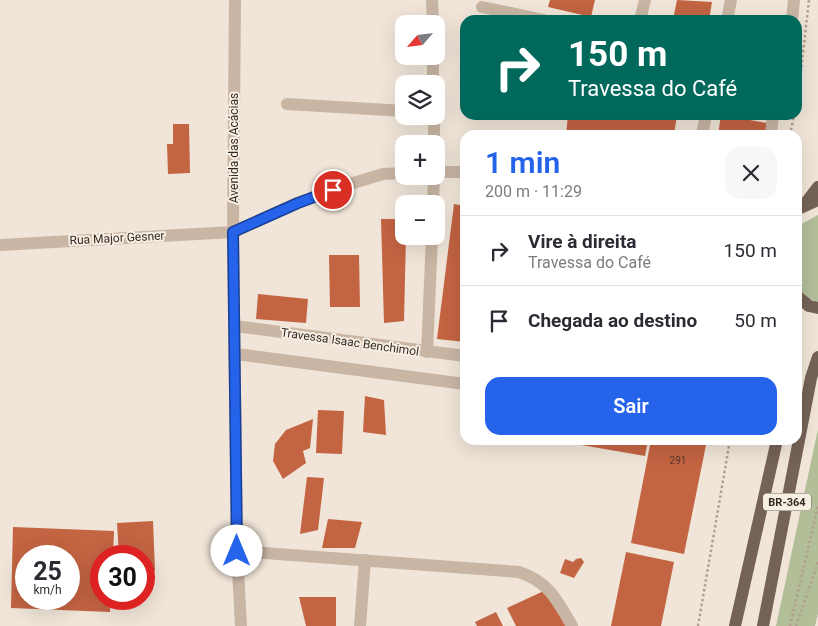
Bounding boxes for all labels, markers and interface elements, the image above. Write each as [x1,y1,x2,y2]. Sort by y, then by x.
north arrow [395,15,445,65]
map controls [395,15,445,245]
text: 150 m [568,34,667,75]
icon: right [485,35,550,100]
button: layers [395,75,445,125]
text: Travessa do Café [568,76,737,101]
street label: Avenida das Acácias [227,93,241,203]
button: + [395,135,445,185]
text: 1 min [485,145,560,180]
button: close [725,147,777,199]
pin [312,169,354,211]
icon: arrive [319,176,347,204]
text: 200 m · 11:29 [485,182,582,201]
button: − [395,195,445,245]
street label: Rua Major Gesner [69,229,165,247]
text: Vire à direita [528,230,637,253]
icon: right [485,237,513,265]
text: 150 m [724,239,777,262]
text: Travessa do Café [528,253,651,272]
icon: arrive [485,307,513,335]
text: Chegada ao destino [528,309,697,332]
text: 50 m [734,309,777,332]
street label: Travessa Isaac Benchimol [280,325,420,359]
button: Sair [485,377,777,435]
house number: 291 [670,455,686,466]
road number: BR-364 [763,494,811,511]
position arrow [210,524,262,576]
speed limit sign: 30 [90,545,155,610]
text: 25 [33,557,62,586]
text: km/h [33,583,62,597]

